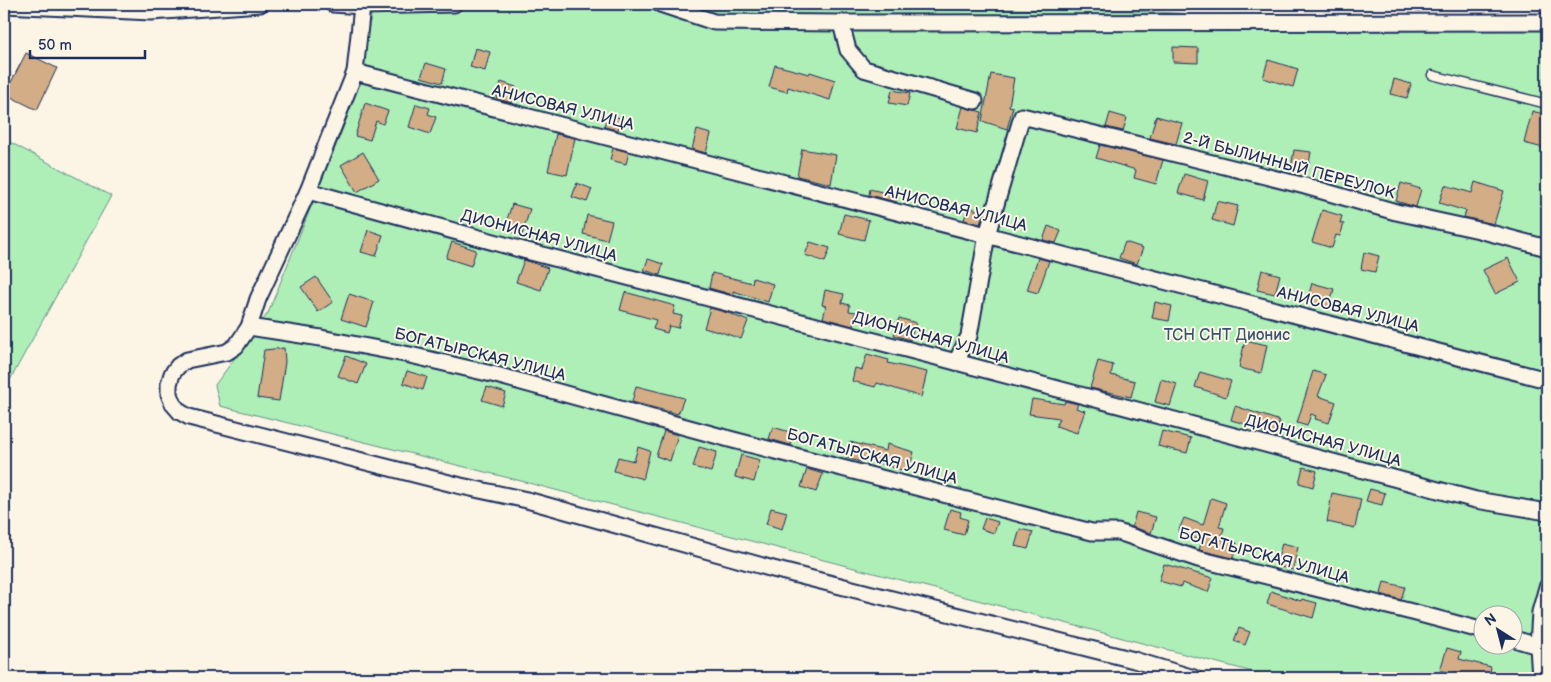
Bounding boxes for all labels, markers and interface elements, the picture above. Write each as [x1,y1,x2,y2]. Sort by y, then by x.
scale bar [30,28,145,60]
text: 50 m [38,36,72,55]
street label: АНИСОВАЯ УЛИЦА [489,81,636,135]
street label: 2-Й БЫЛИННЫЙ ПЕРЕУЛОК [1181,129,1398,204]
street label: АНИСОВАЯ УЛИЦА [882,182,1029,236]
street label: ДИОНИСНАЯ УЛИЦА [459,206,619,266]
street label: АНИСОВАЯ УЛИЦА [1274,283,1421,337]
street label: ДИОНИСНАЯ УЛИЦА [851,308,1011,368]
street label: БОГАТЫРСКАЯ УЛИЦА [392,325,568,386]
park label: ТСН СНТ Дионис [1164,326,1290,345]
street label: ДИОНИСНАЯ УЛИЦА [1243,411,1403,471]
street label: БОГАТЫРСКАЯ УЛИЦА [785,425,960,489]
street label: БОГАТЫРСКАЯ УЛИЦА [1177,524,1352,588]
north arrow [1474,604,1524,654]
text: N [1481,610,1500,630]

